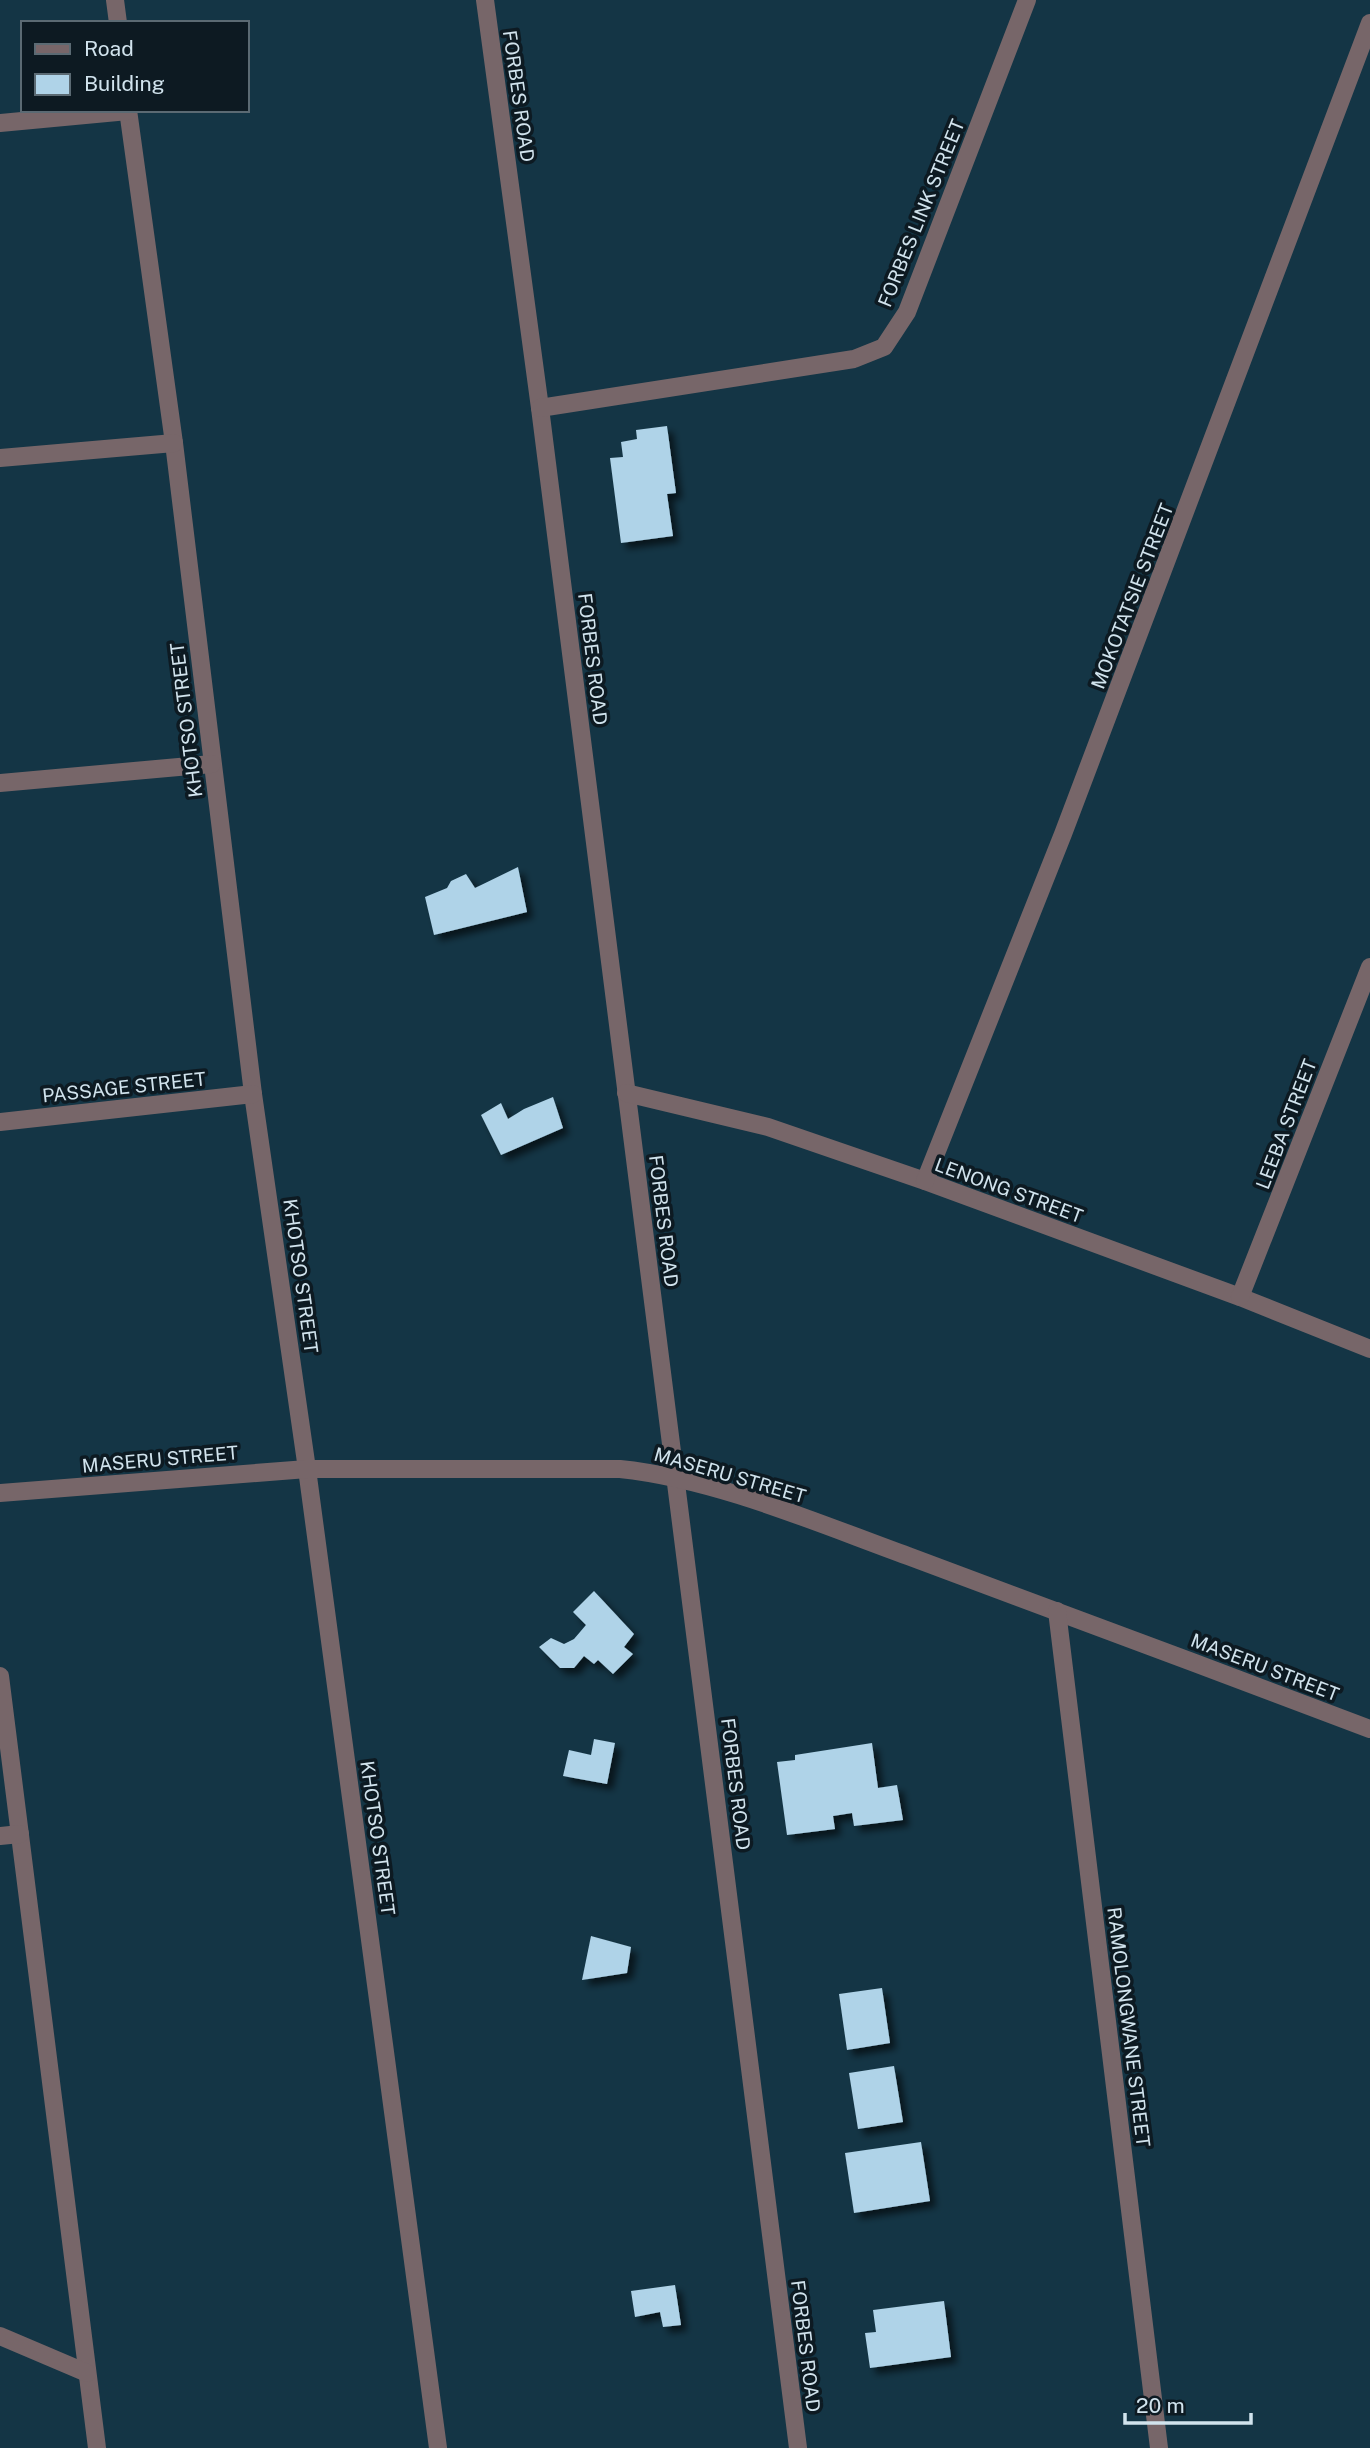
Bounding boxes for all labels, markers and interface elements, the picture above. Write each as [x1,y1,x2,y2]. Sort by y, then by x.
legend [21,21,248,112]
street label: FORBES ROAD [499,29,539,163]
text: Road [84,36,134,61]
text: Building [84,71,165,96]
street label: FORBES LINK STREET [873,116,969,310]
street label: MOKOTATSIE STREET [1086,500,1178,692]
street label: FORBES ROAD [574,592,612,726]
street label: KHOTSO STREET [166,641,206,799]
street label: LEEBA STREET [1251,1056,1321,1192]
street label: PASSAGE STREET [41,1067,207,1107]
street label: LENONG STREET [932,1153,1086,1227]
street label: FORBES ROAD [645,1154,683,1288]
street label: KHOTSO STREET [279,1197,323,1355]
street label: MASERU STREET [81,1441,239,1477]
street label: MASERU STREET [652,1443,808,1507]
street label: MASERU STREET [1188,1629,1342,1705]
street label: FORBES ROAD [717,1717,755,1851]
street label: KHOTSO STREET [356,1759,400,1917]
street label: RAMOLONGWANE STREET [1103,1906,1155,2148]
street label: FORBES ROAD [787,2279,825,2413]
scale bar [1125,2382,1251,2426]
text: 20 m [1136,2393,1185,2418]

